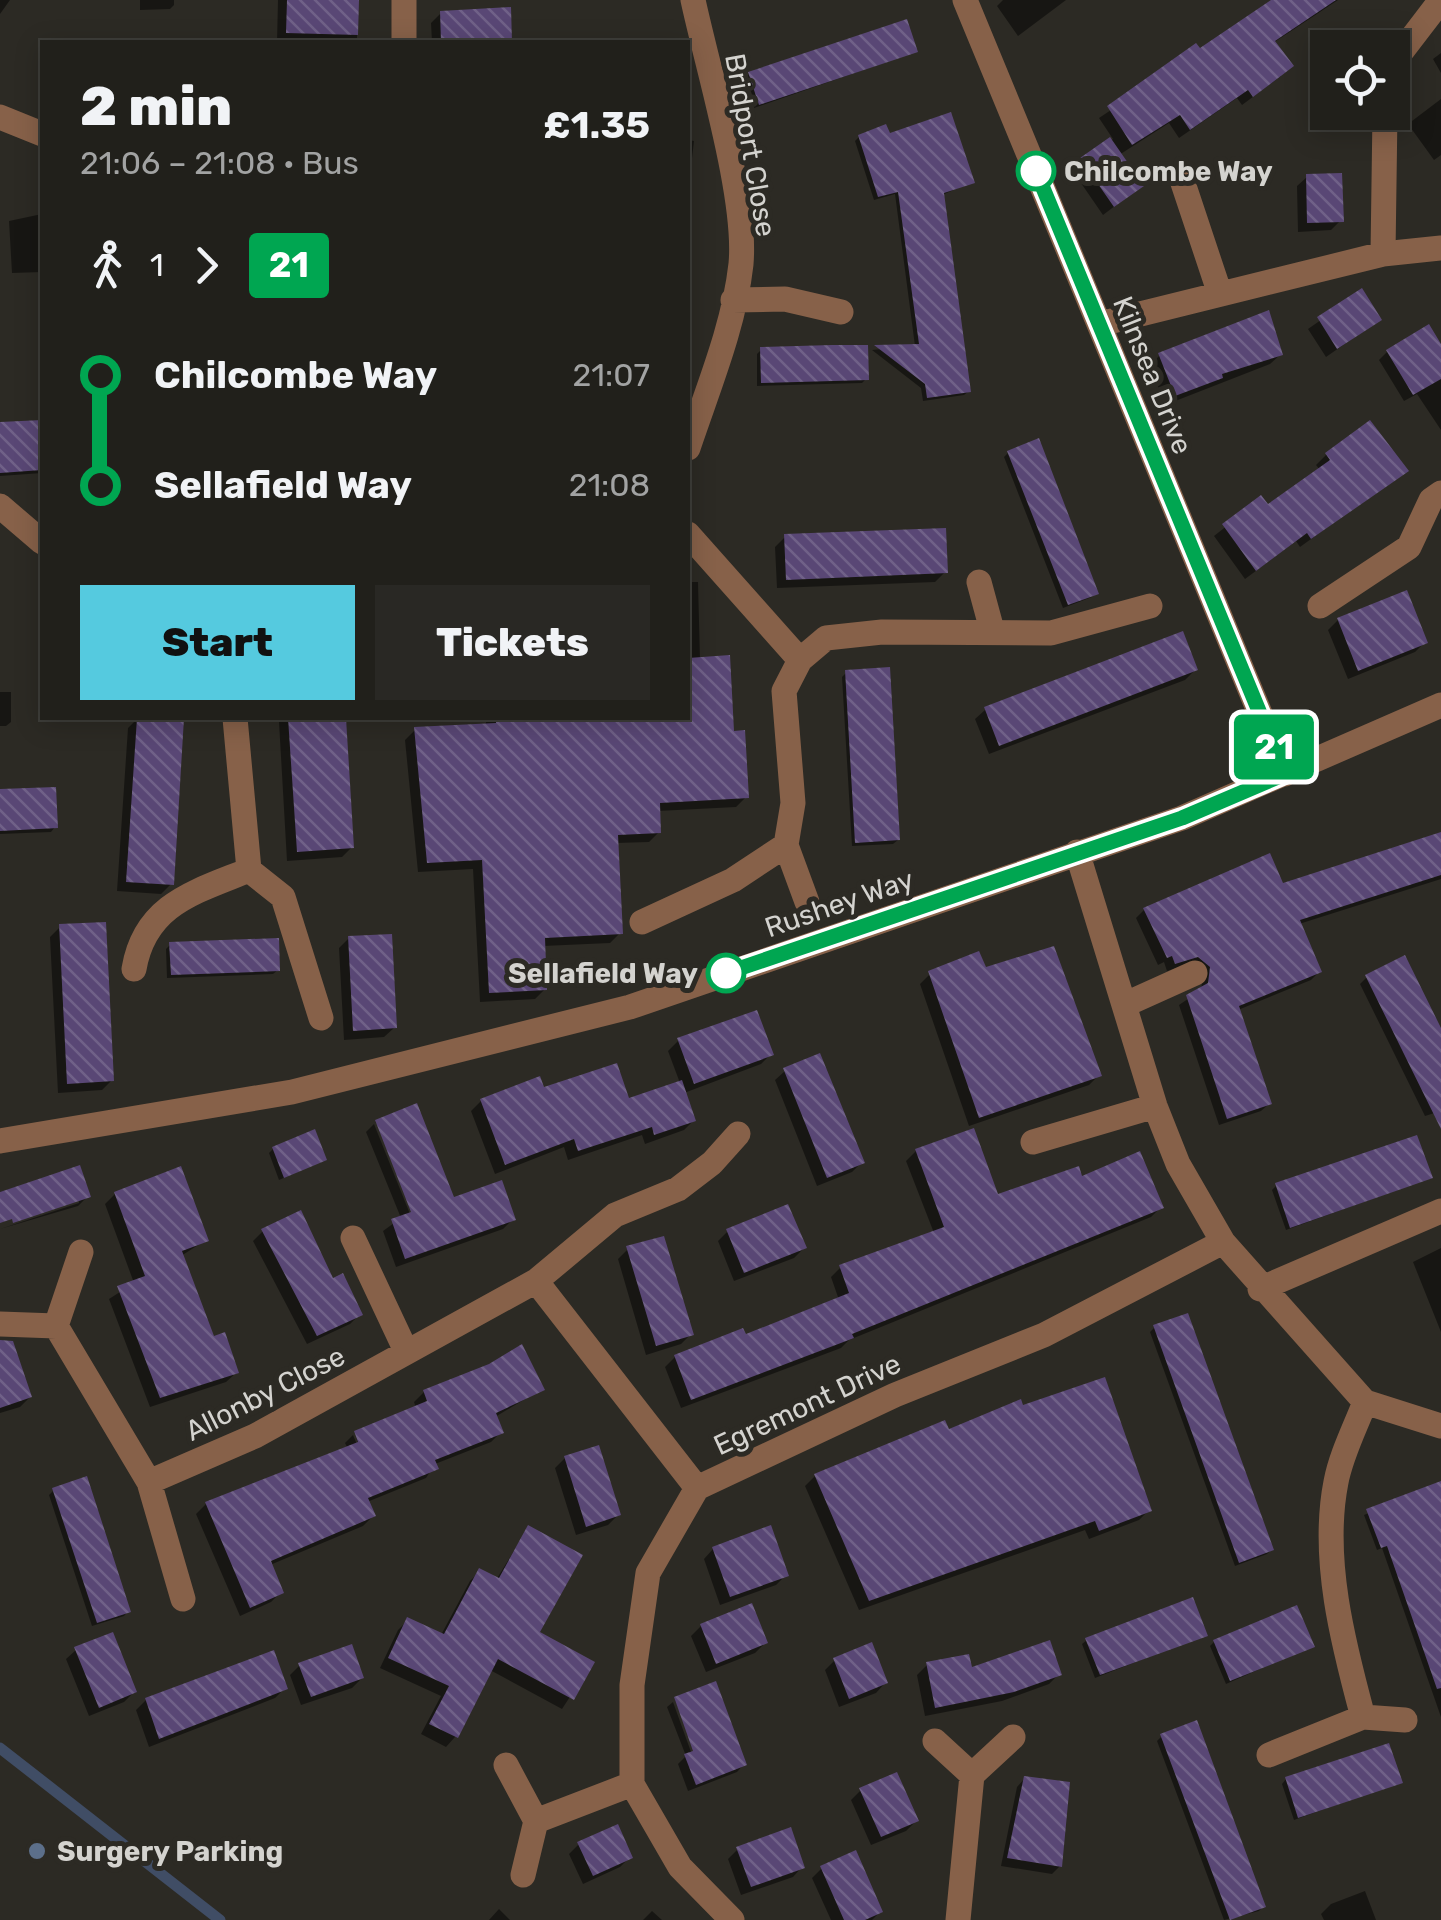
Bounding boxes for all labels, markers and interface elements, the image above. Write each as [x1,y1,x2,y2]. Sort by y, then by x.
map controls [1310,30,1410,130]
button: locate [1310,30,1410,130]
street label: Bridport Close [718,51,783,239]
text: 2 min [80,74,232,139]
text: £1.35 [543,102,650,148]
text: 21:06 – 21:08 · Bus [80,144,359,182]
marker: Chilcombe Way [1017,152,1055,190]
place label: Chilcombe Way [1064,155,1273,188]
icon: walk [80,238,135,293]
icon: forward [179,238,234,293]
text: 21 [269,244,309,286]
text: 1 [150,246,164,284]
street label: Kilnsea Drive [1106,292,1199,459]
text: Chilcombe Way [154,352,437,398]
text: 21:07 [573,356,650,394]
text: Sellafield Way [154,462,412,508]
text: 21:08 [569,466,650,504]
button: Start [80,585,355,700]
button: Tickets [375,585,650,700]
line badge: 21 [1229,714,1319,780]
text: 21 [1254,726,1294,768]
street label: Rushey Way [760,863,918,944]
marker: Sellafield Way [707,954,745,992]
place label: Sellafield Way [508,957,698,990]
street label: Allonby Close [180,1339,350,1448]
street label: Egremont Drive [708,1347,906,1462]
place label: Surgery Parking [57,1835,283,1868]
marker: Surgery Parking [26,1840,48,1862]

